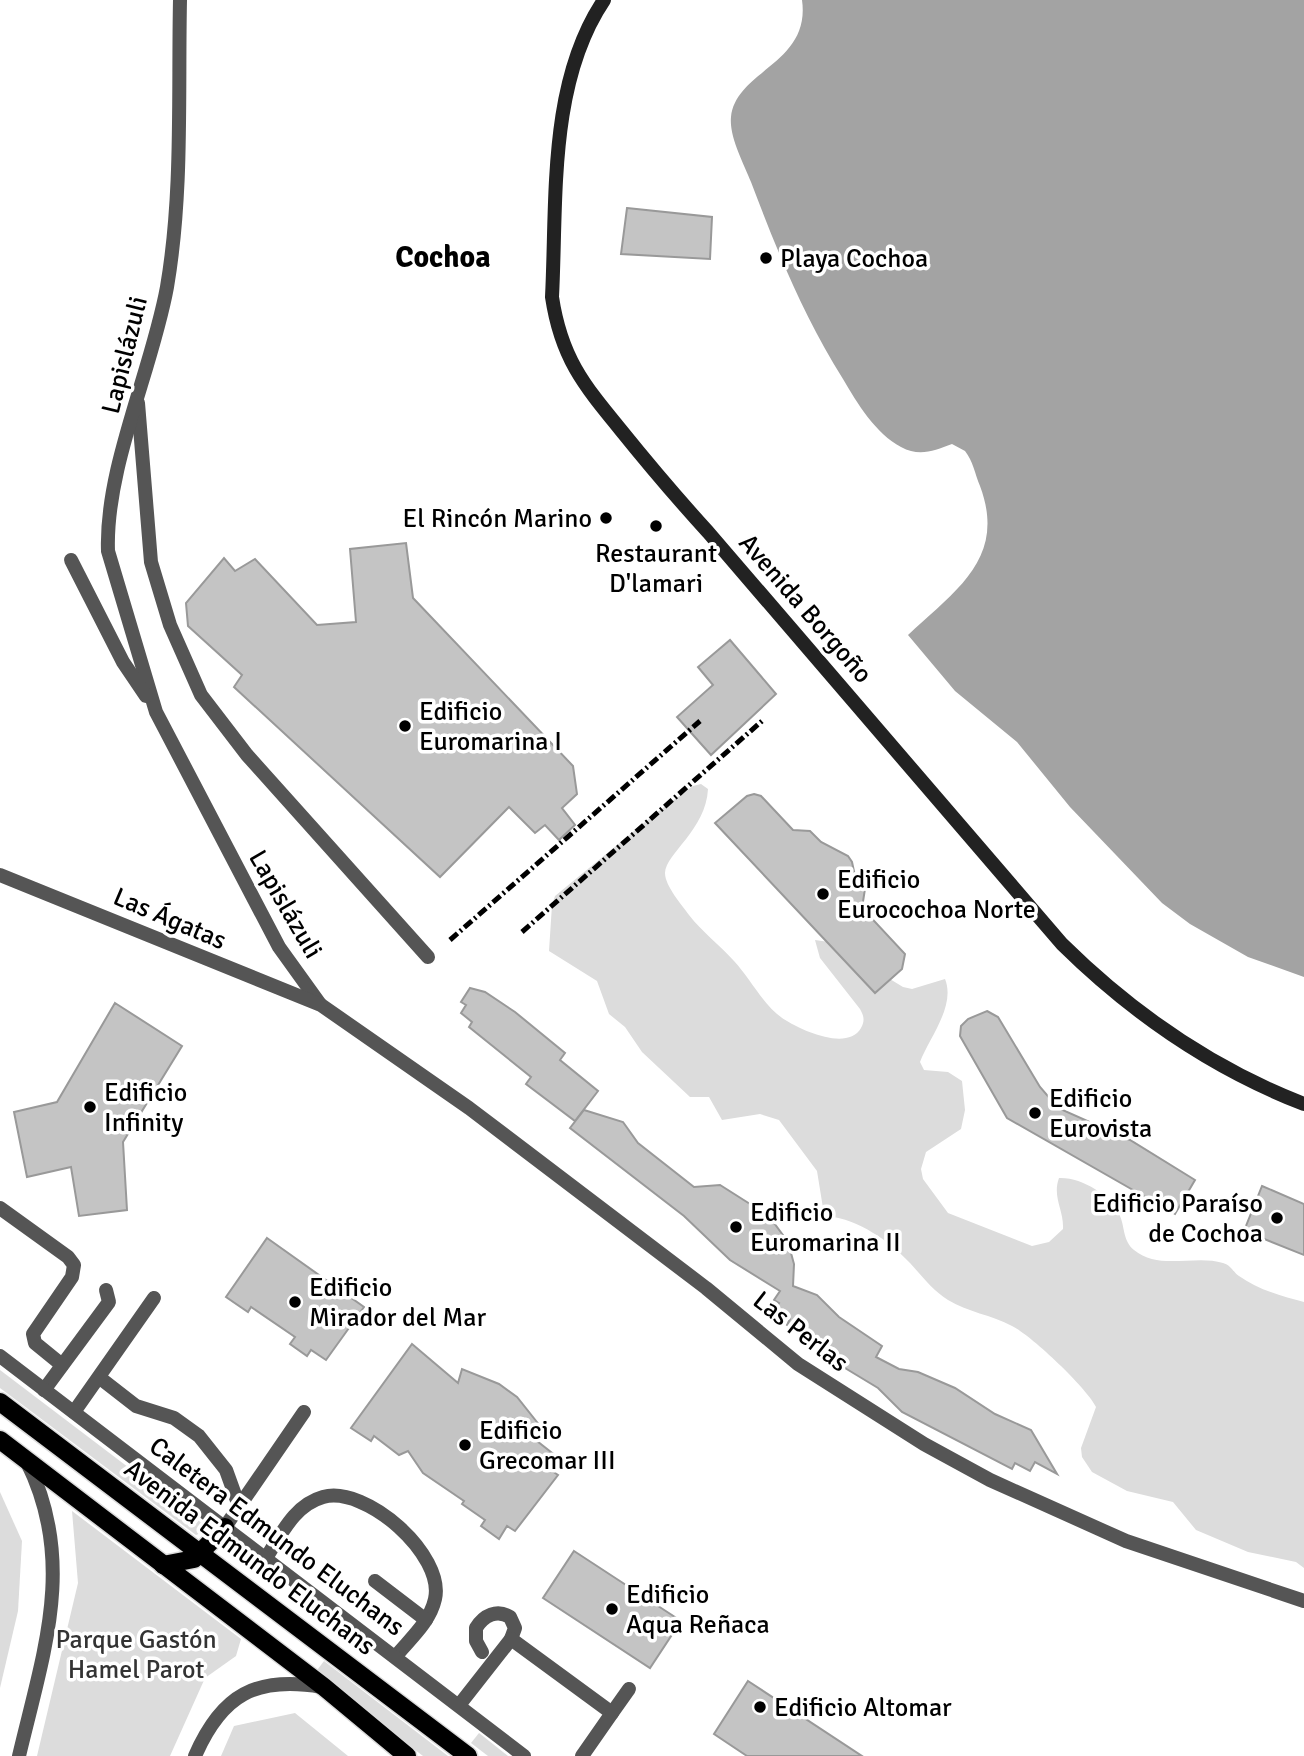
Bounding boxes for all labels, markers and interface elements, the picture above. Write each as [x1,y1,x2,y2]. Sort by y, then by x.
district label: Cochoa [395,239,491,276]
place label: Playa Cochoa [780,243,928,275]
marker: Playa Cochoa [758,250,774,266]
street label: Lapislázuli [95,293,155,417]
place label: El Rincón Marino [403,503,592,535]
marker: El Rincón Marino [598,510,614,526]
marker: Restaurant D'lamari [648,518,664,534]
street label: Avenida Borgoño [732,527,879,690]
place label: Restaurant D'lamari [595,538,717,600]
place label: Edificio Euromarina I [419,696,562,758]
marker: Edificio Euromarina I [397,718,413,734]
street label: Lapislázuli [241,845,329,964]
place label: Edificio Eurocochoa Norte [837,864,1036,926]
street label: Las Ágatas [108,881,231,957]
marker: Edificio Eurocochoa Norte [815,886,831,902]
place label: Edificio Infinity [104,1077,187,1139]
place label: Edificio Eurovista [1049,1083,1152,1145]
marker: Edificio Infinity [82,1099,98,1115]
marker: Edificio Eurovista [1027,1105,1043,1121]
place label: Edificio Paraíso de Cochoa [1092,1188,1263,1250]
place label: Edificio Euromarina II [750,1197,901,1259]
marker: Edificio Paraíso de Cochoa [1269,1210,1285,1226]
marker: Edificio Euromarina II [728,1219,744,1235]
place label: Edificio Mirador del Mar [309,1272,486,1334]
street label: Las Perlas [746,1285,855,1379]
marker: Edificio Mirador del Mar [287,1294,303,1310]
place label: Edificio Grecomar III [479,1415,616,1477]
street label: Caletera Edmundo Eluchans [143,1430,410,1643]
marker: Edificio Grecomar III [457,1437,473,1453]
street label: Avenida Edmundo Eluchans [118,1453,381,1663]
place label: Edificio Aqua Reñaca [626,1579,770,1641]
marker: Edificio Aqua Reñaca [604,1601,620,1617]
park label: Parque Gastón Hamel Parot [55,1624,217,1686]
place label: Edificio Altomar [774,1692,952,1724]
marker: Edificio Altomar [752,1699,768,1715]

